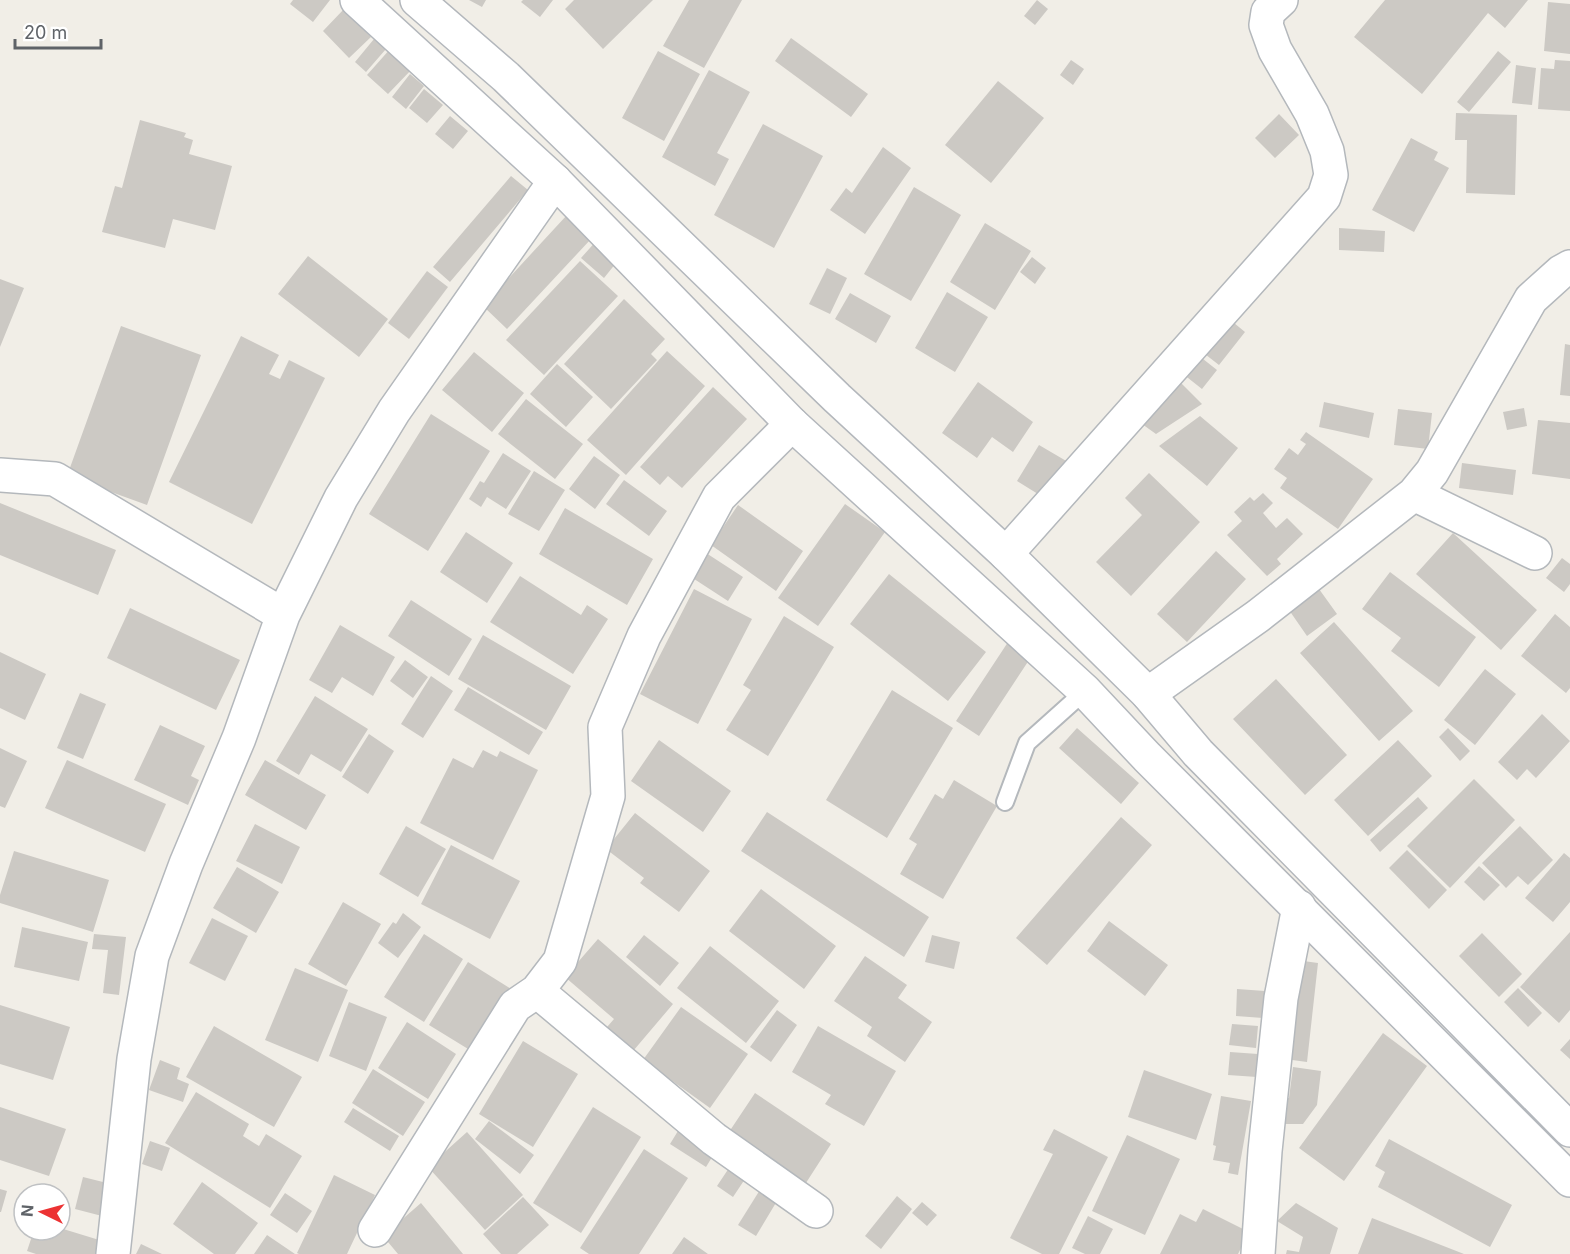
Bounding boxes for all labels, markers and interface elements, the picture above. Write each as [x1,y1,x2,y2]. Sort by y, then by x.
scale bar [15,12,100,50]
text: 20 m [24,22,67,43]
north arrow [12,1182,72,1242]
text: N [17,1204,38,1218]

